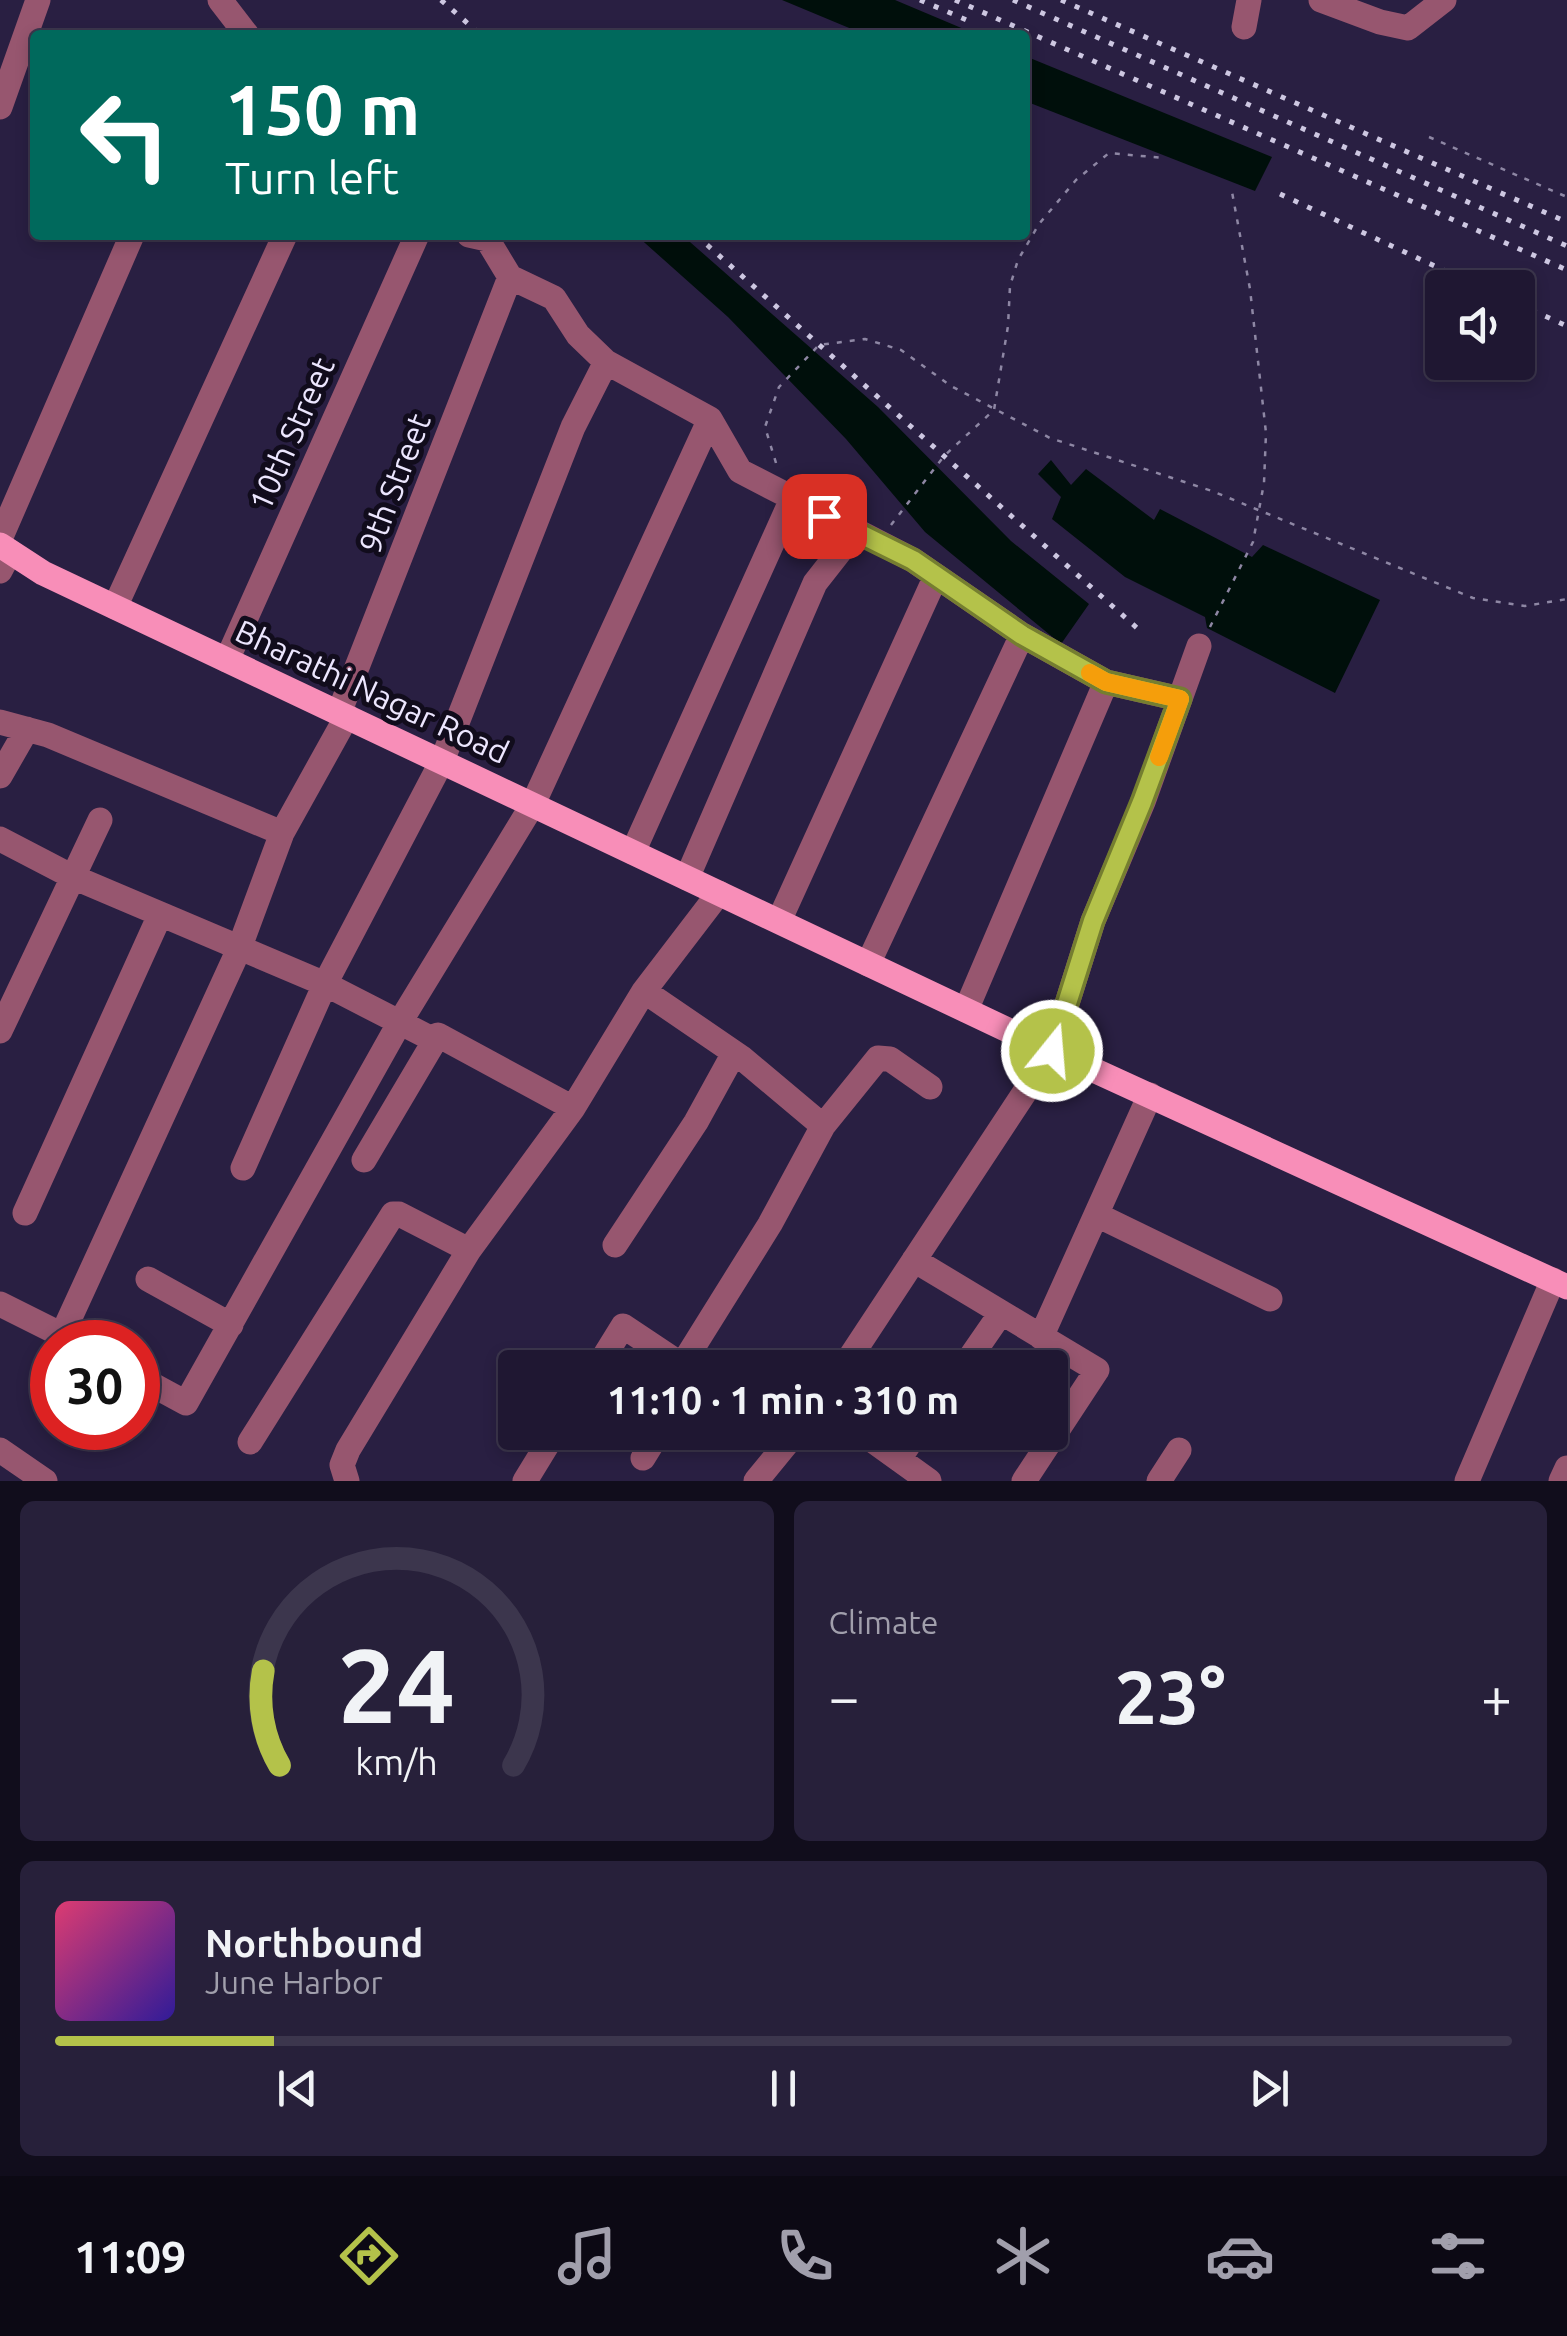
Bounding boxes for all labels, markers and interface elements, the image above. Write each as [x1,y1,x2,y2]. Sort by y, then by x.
icon: left [60,70,190,200]
text: 150 m [225,70,420,148]
text: Turn left [225,152,399,203]
map controls [1425,270,1535,380]
button: sound [1425,270,1535,380]
street label: 10th Street [241,351,341,516]
street label: 9th Street [351,408,437,557]
pin [782,474,867,559]
icon: arrive [797,489,852,544]
street label: Bharathi Nagar Road [230,612,515,770]
position arrow [1000,999,1104,1103]
speed limit sign: 30 [30,1320,160,1450]
text: 11:10 · 1 min · 310 m [607,1379,959,1421]
text: Climate [829,1604,939,1640]
text: 24 [338,1626,455,1743]
text: 23° [1115,1654,1226,1738]
text: − [829,1666,860,1727]
text: + [1481,1666,1512,1727]
text: km/h [355,1742,438,1782]
text: Northbound [205,1922,423,1964]
text: June Harbor [205,1964,383,2000]
icon: previous [270,2061,325,2116]
icon: pause [756,2061,811,2116]
icon: next [1242,2061,1297,2116]
icon: directions [334,2221,404,2291]
icon: music [552,2221,622,2291]
icon: phone [770,2221,840,2291]
icon: climate [988,2221,1058,2291]
icon: car [1205,2221,1275,2291]
icon: filters [1423,2221,1493,2291]
text: 11:09 [74,2231,186,2282]

